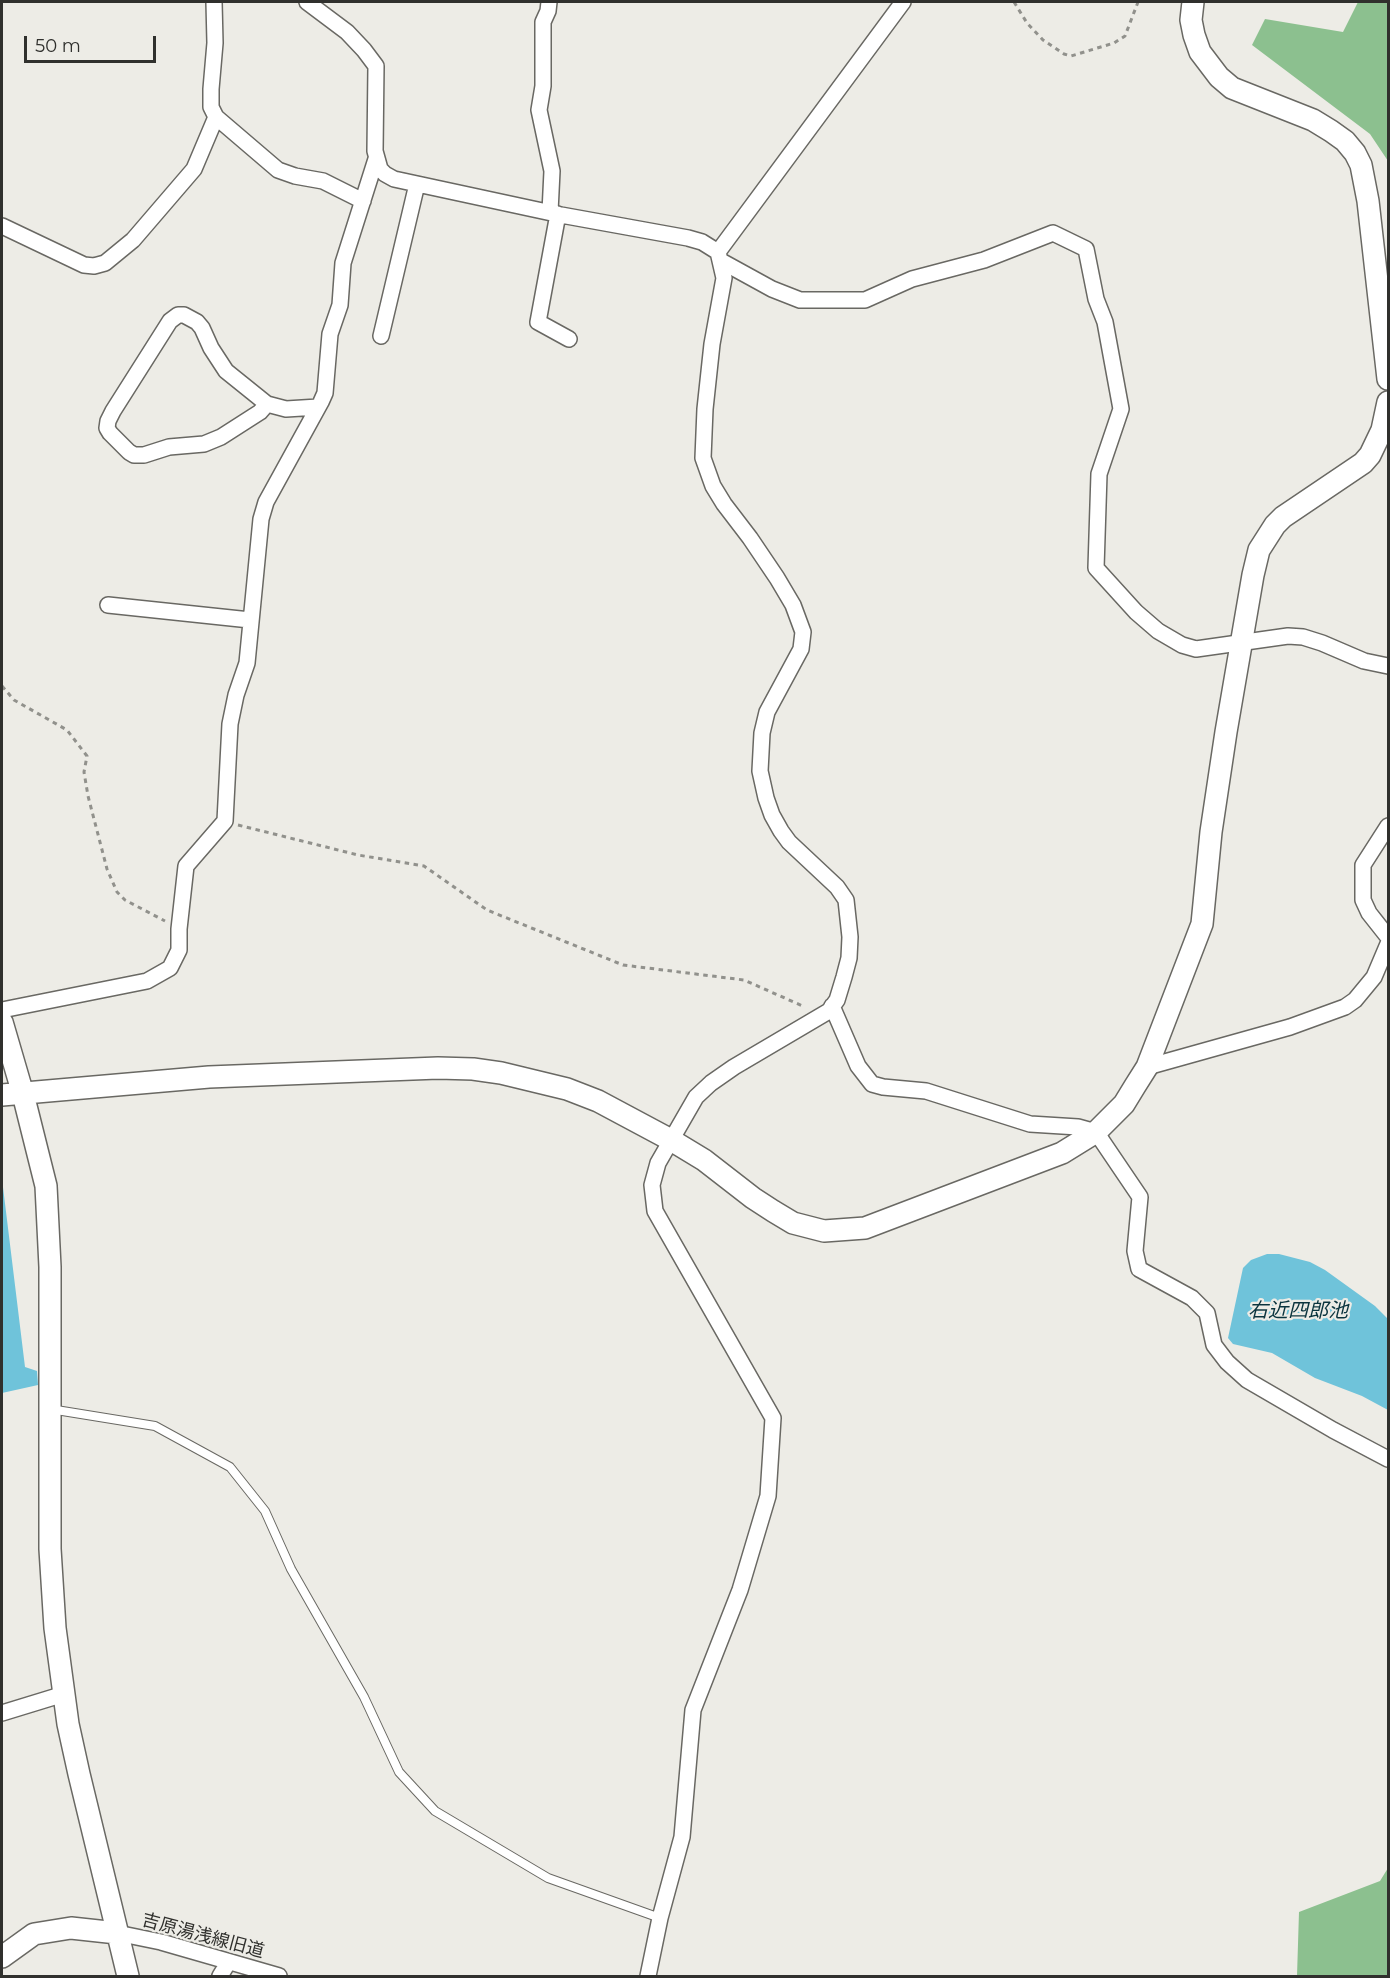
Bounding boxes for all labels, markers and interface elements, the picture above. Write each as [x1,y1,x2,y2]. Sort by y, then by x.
scale bar [27,24,159,62]
text: 50 m [35,35,81,57]
water label: 右近四郎池 [1248,1299,1348,1323]
street label: 吉原湯浅線旧道 [139,1909,267,1963]

